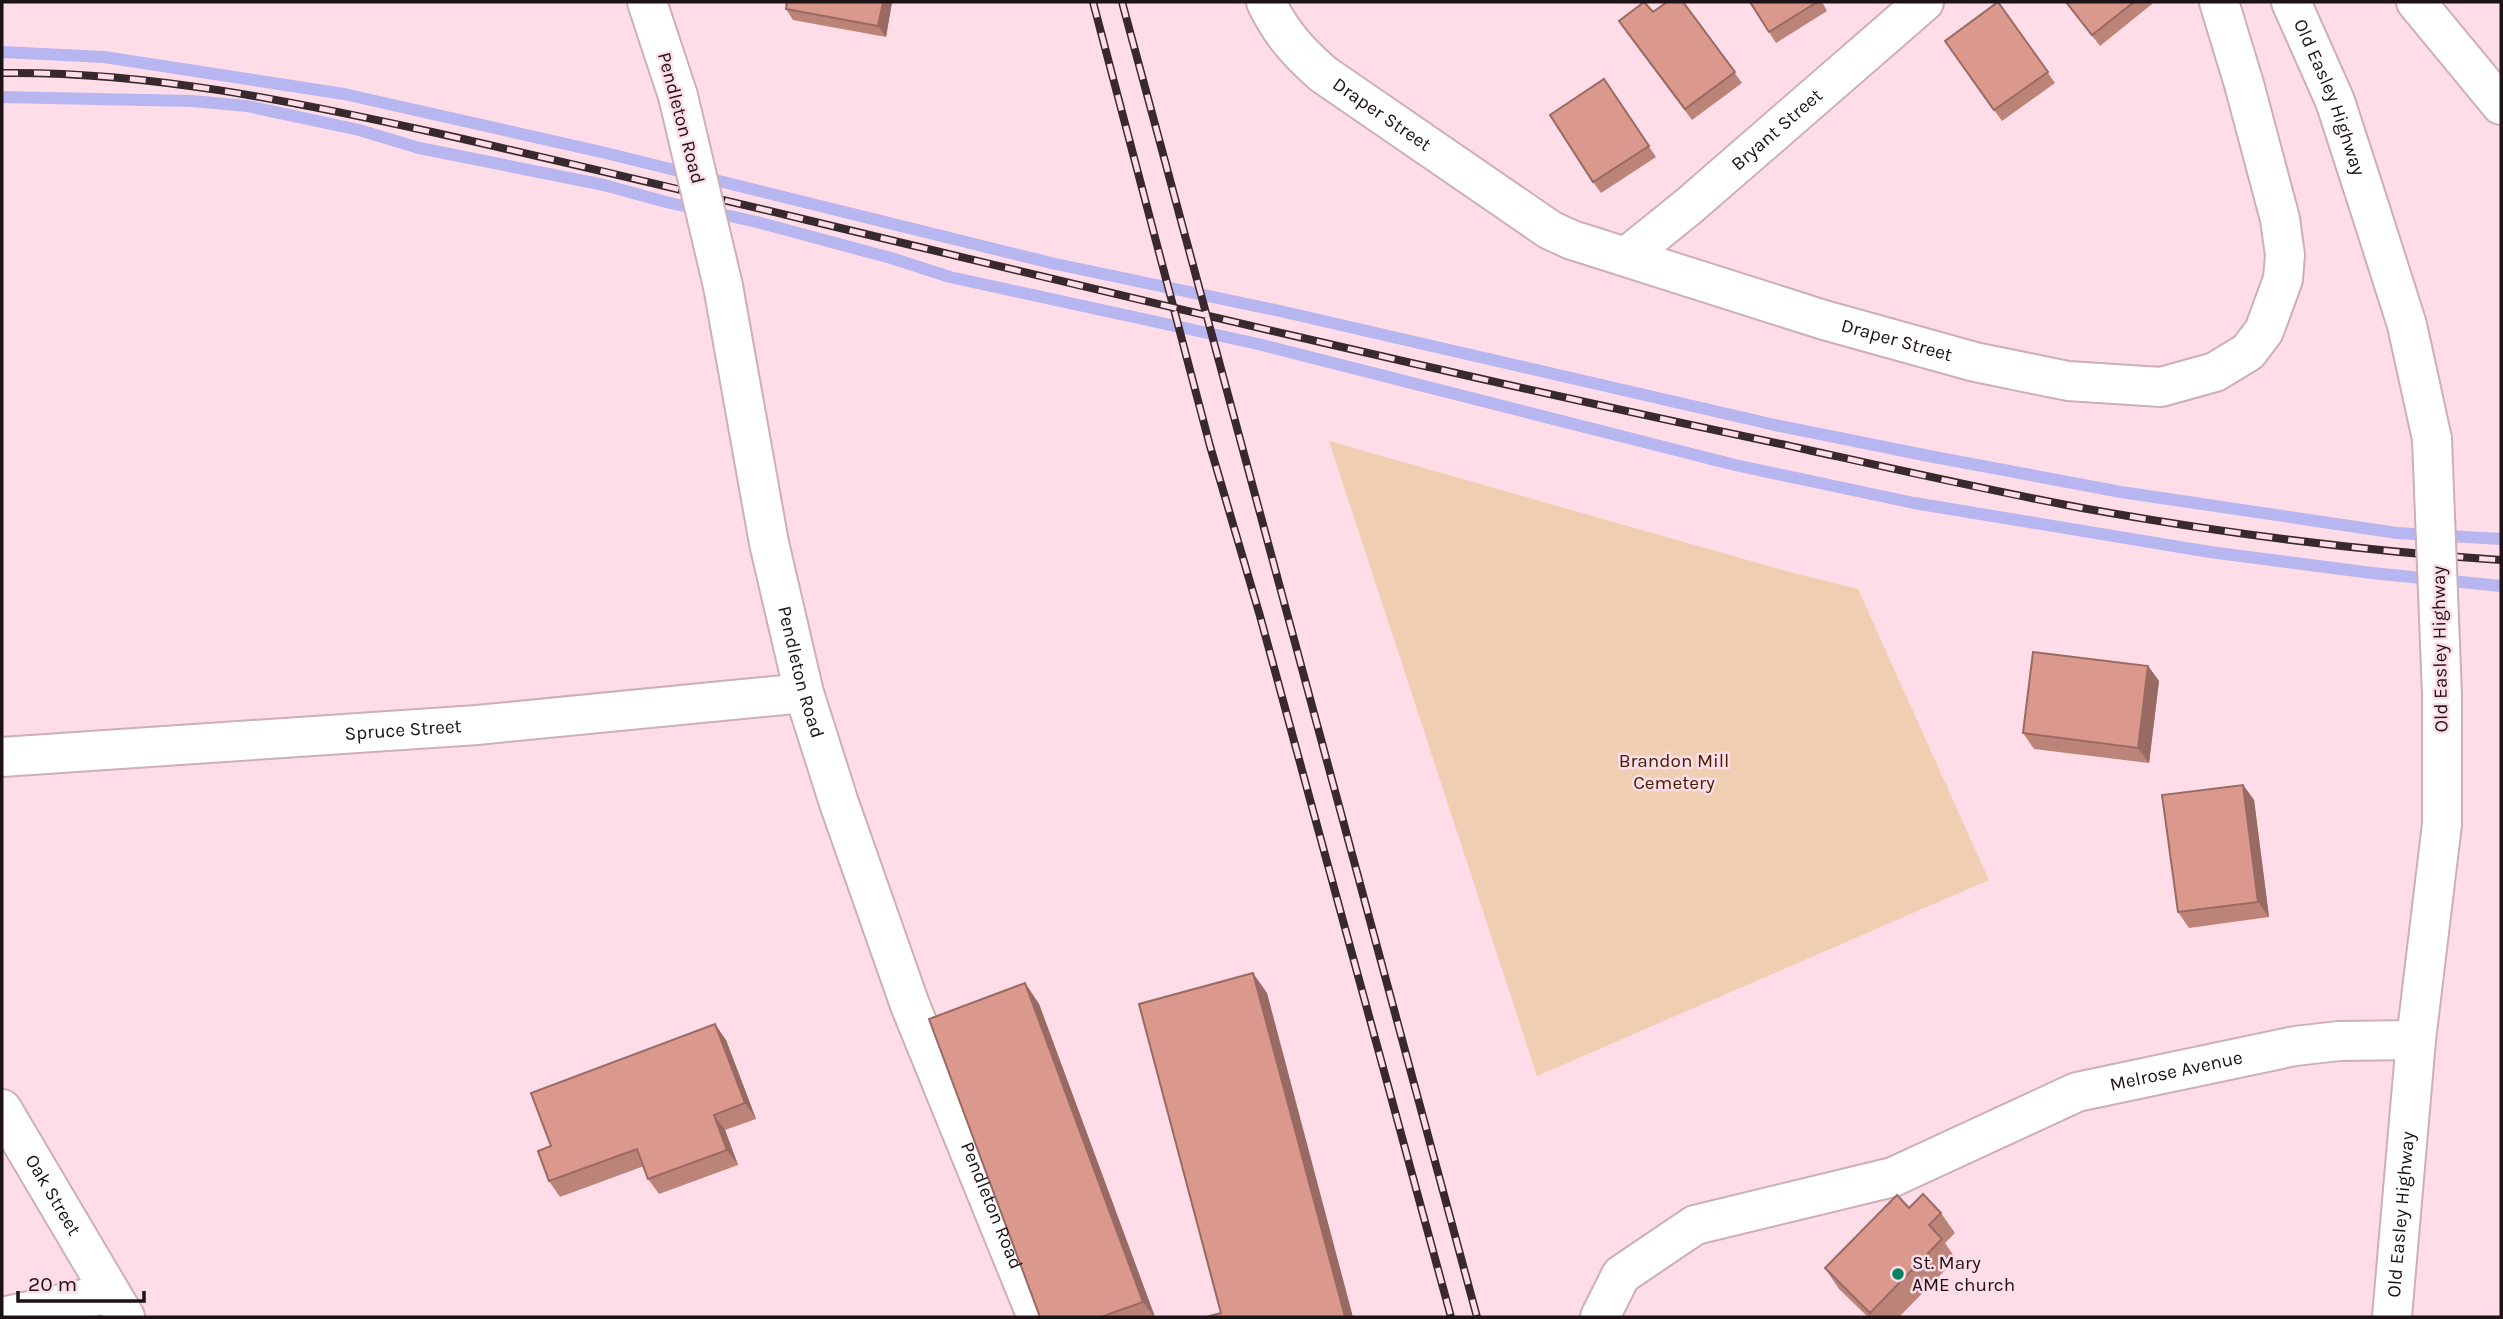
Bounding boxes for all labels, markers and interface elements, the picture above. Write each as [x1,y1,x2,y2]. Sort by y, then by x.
street label: Old Easley Highway [2289,16,2370,179]
street label: Pendleton Road [653,50,709,186]
street label: Draper Street [1329,73,1435,156]
street label: Bryant Street [1727,84,1827,175]
street label: Draper Street [1839,314,1955,366]
street label: Old Easley Highway [2428,565,2452,732]
street label: Pendleton Road [773,604,829,741]
street label: Spruce Street [344,715,462,745]
park label: Brandon Mill Cemetery [1619,750,1729,794]
street label: Melrose Avenue [2108,1046,2245,1096]
street label: Old Easley Highway [2383,1130,2419,1298]
street label: Pendleton Road [956,1139,1027,1272]
street label: Oak Street [20,1151,85,1239]
place label: St. Mary AME church [1912,1252,2015,1296]
scale bar [18,1260,144,1304]
marker: St. Mary AME church [1890,1266,1906,1282]
text: 20 m [28,1272,77,1296]

